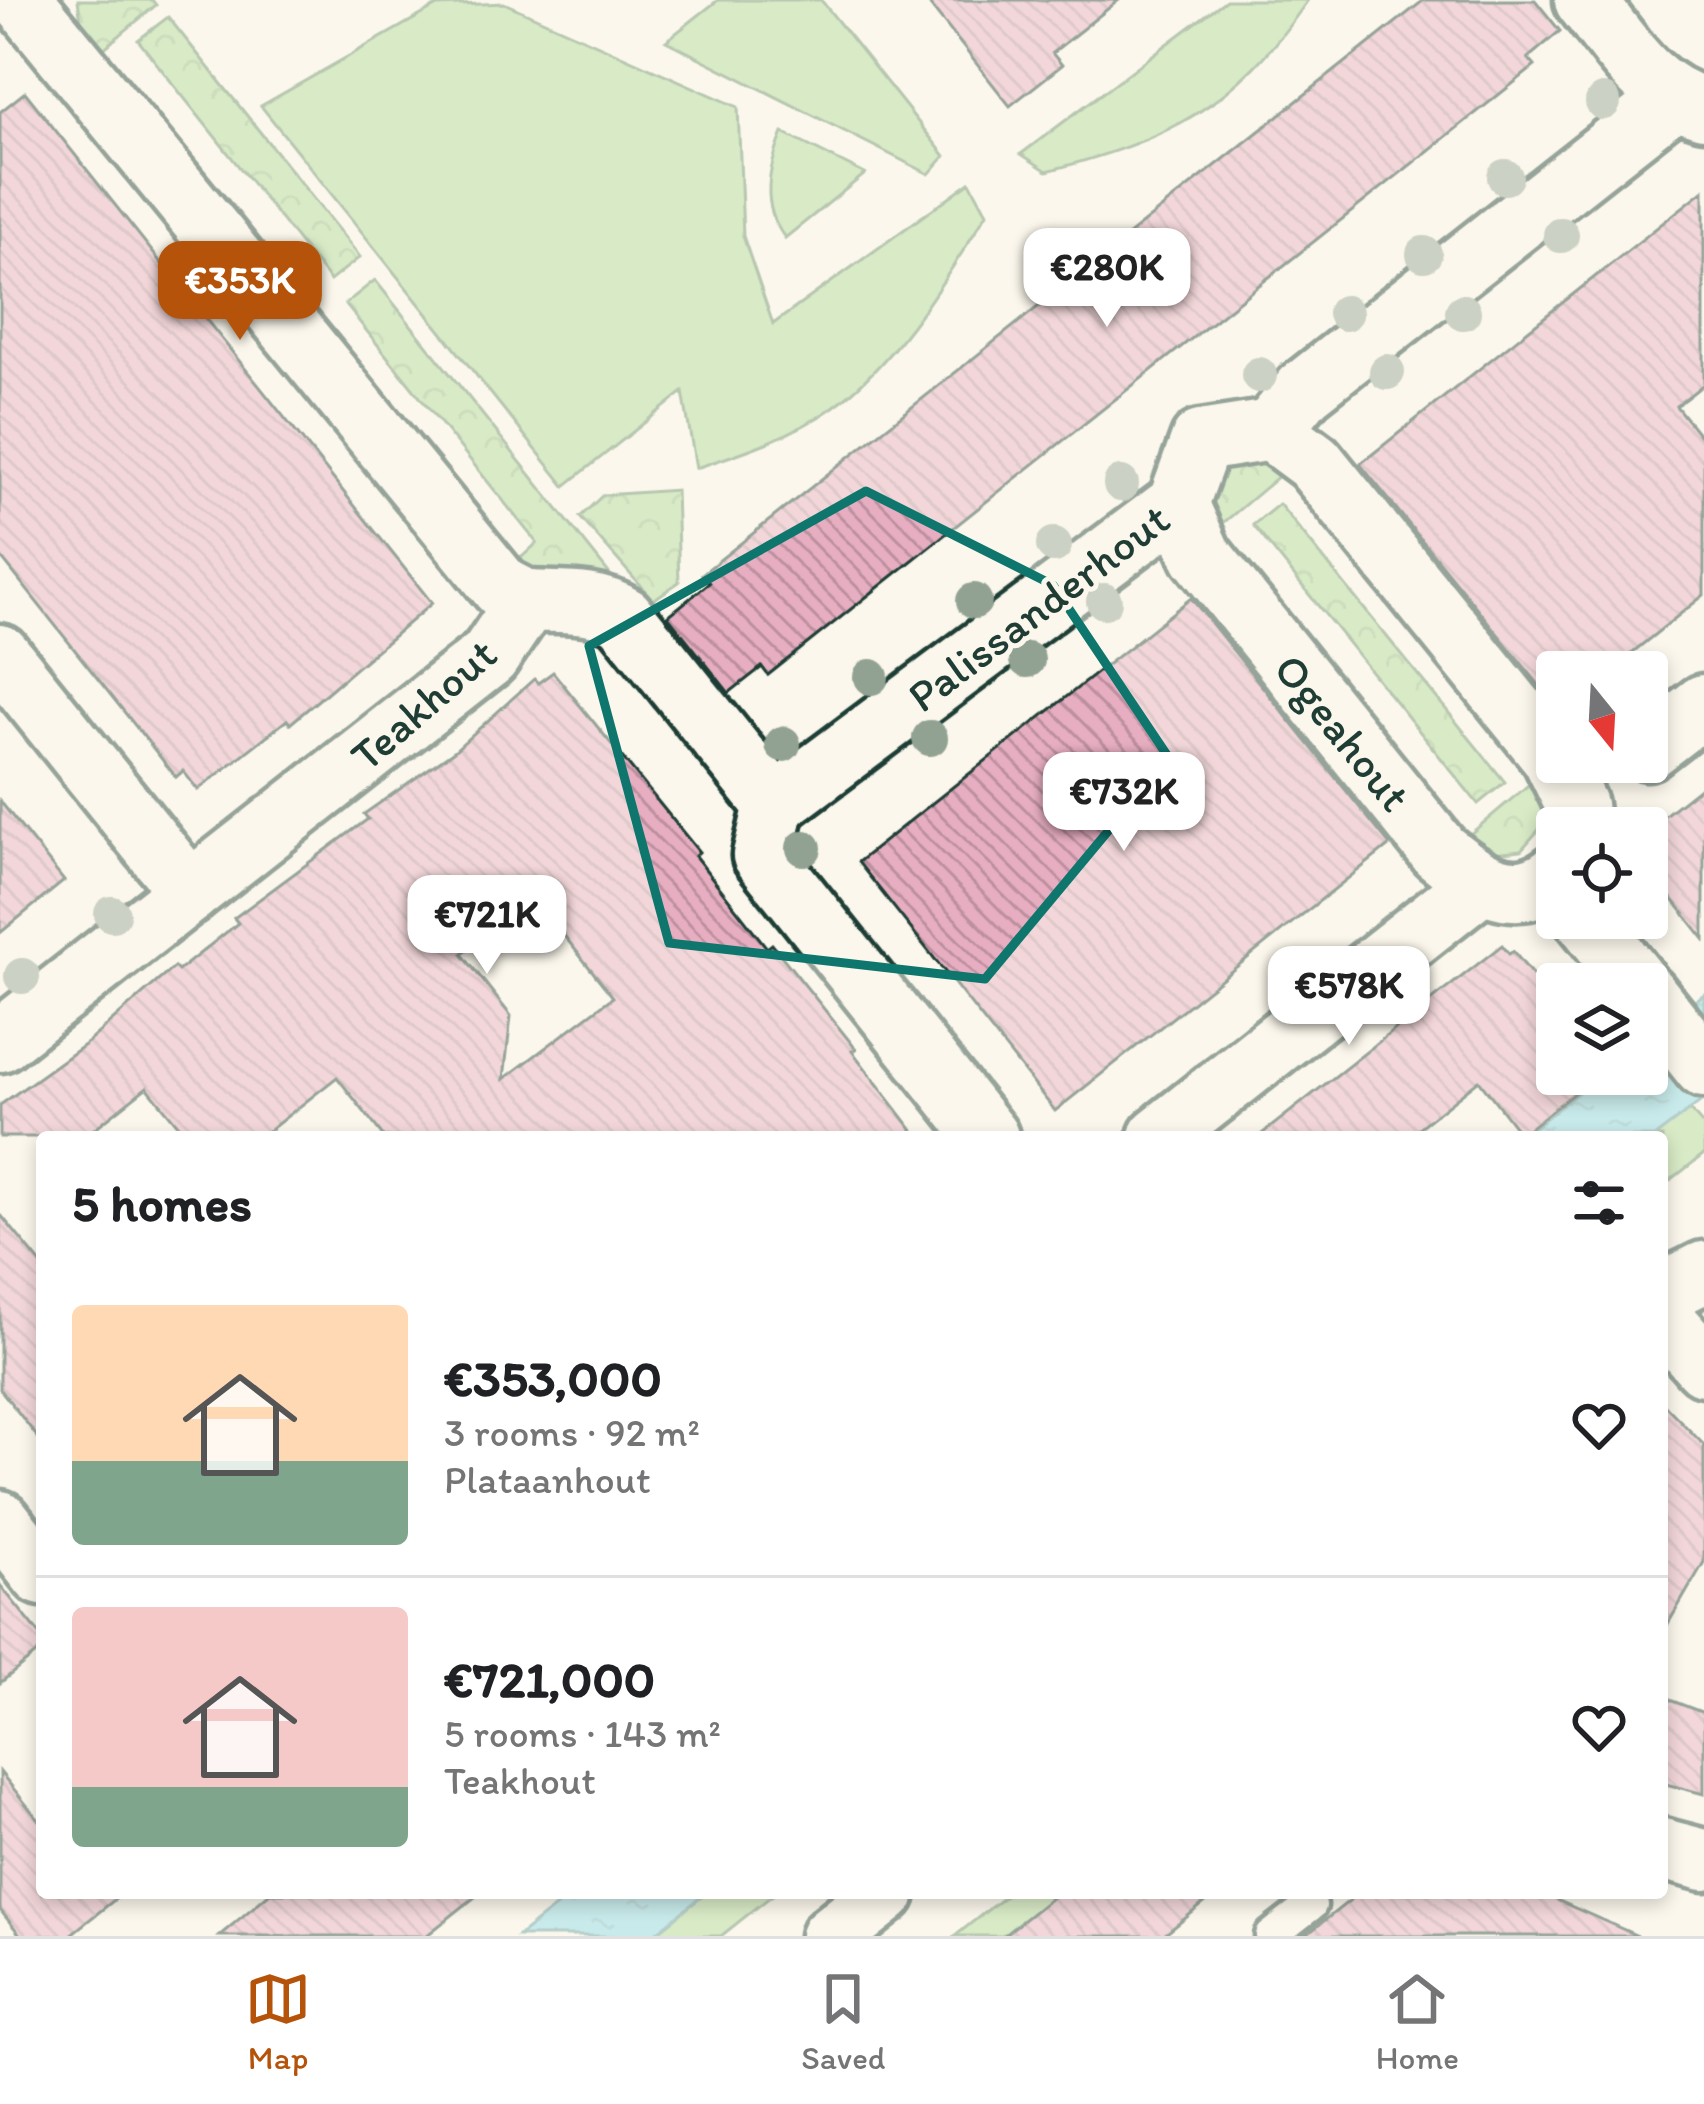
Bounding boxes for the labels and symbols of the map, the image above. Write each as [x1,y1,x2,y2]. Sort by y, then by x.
pin: €280K [1023,228,1191,330]
pin: €353K [156,241,324,343]
street label: Palissanderhout [897,491,1179,723]
street label: Teakhout [339,626,507,782]
street label: Ogeahout [1263,642,1423,822]
north arrow [1536,651,1668,783]
pin: €732K [1040,752,1208,854]
pin: €721K [403,875,571,977]
pin: €578K [1265,946,1433,1048]

